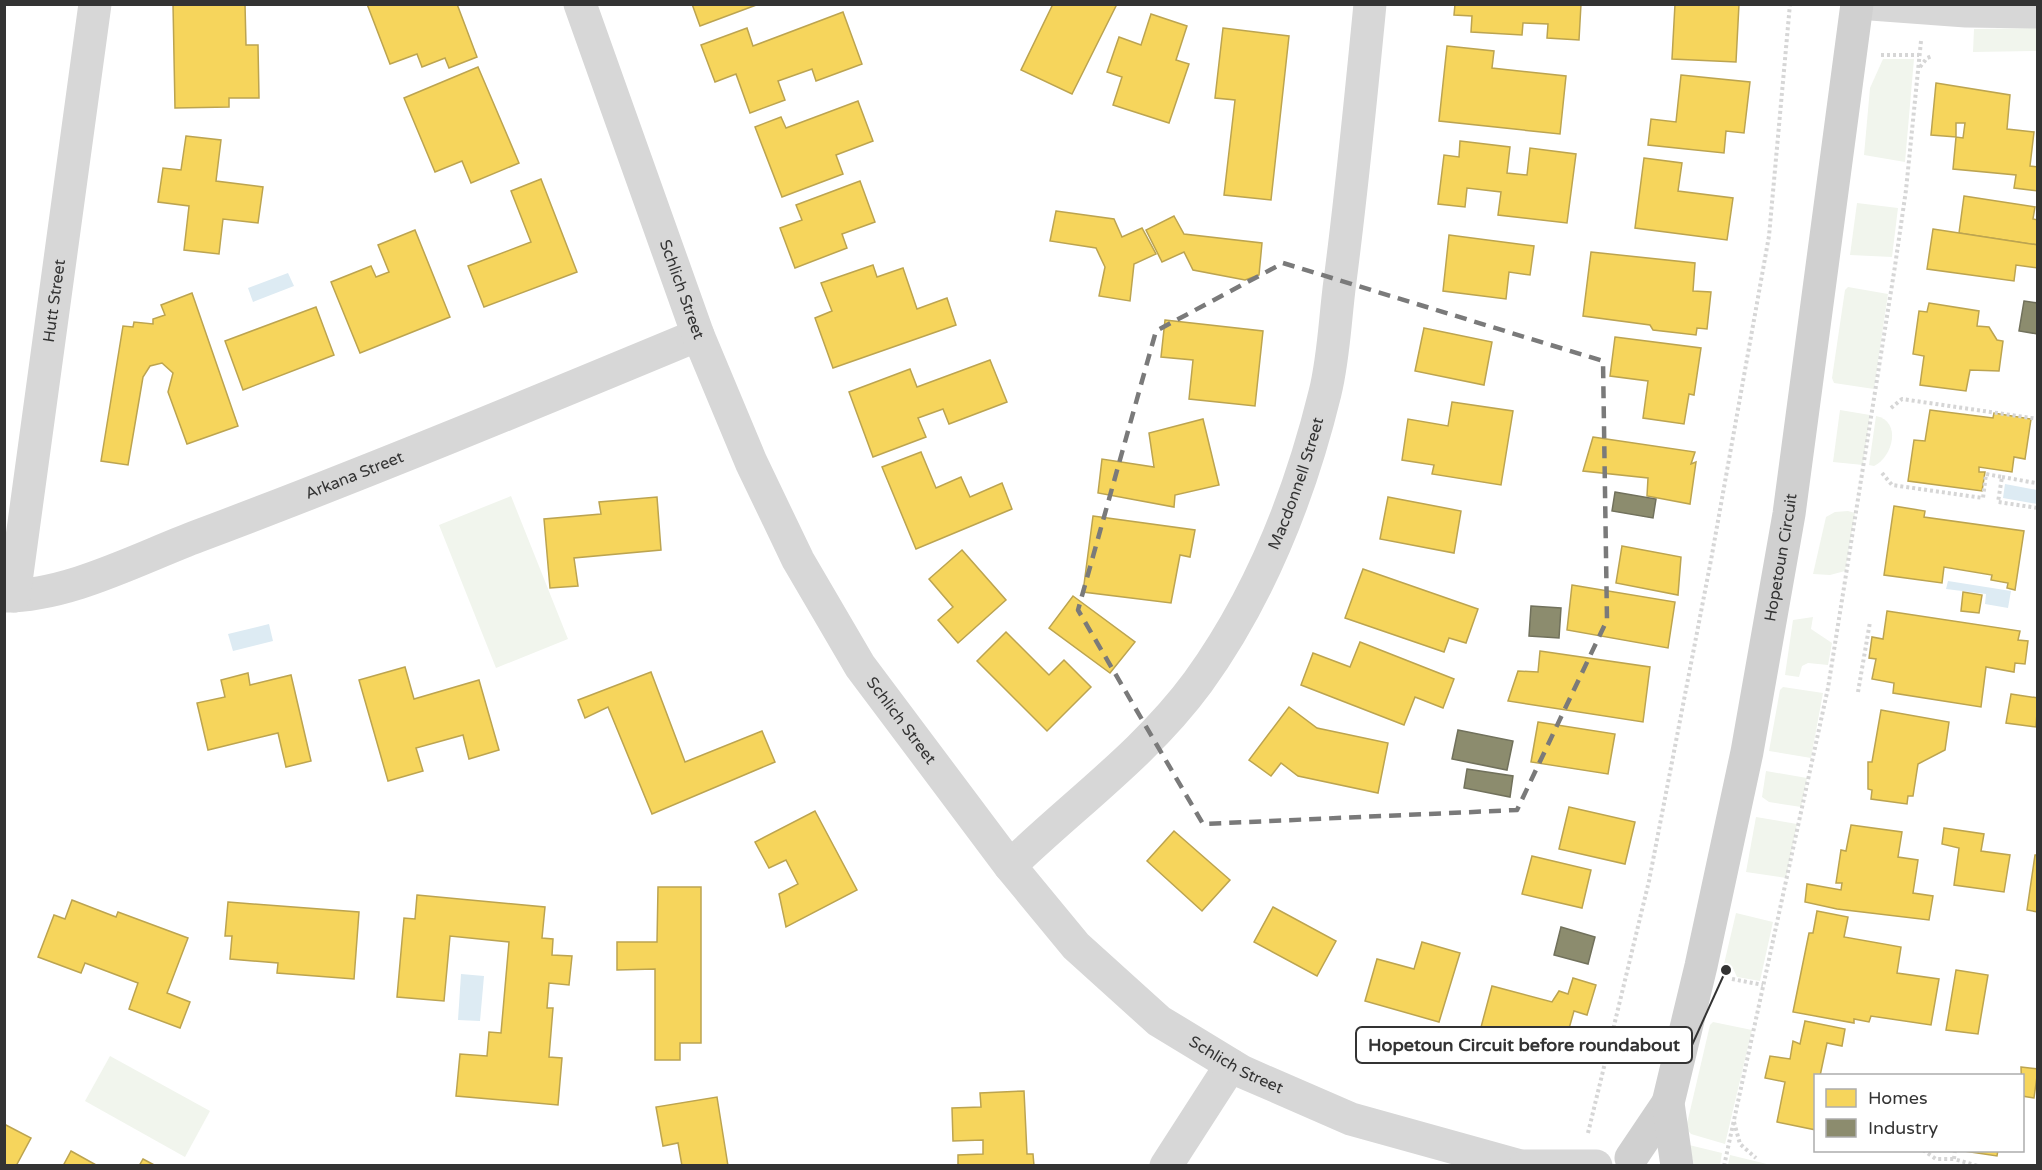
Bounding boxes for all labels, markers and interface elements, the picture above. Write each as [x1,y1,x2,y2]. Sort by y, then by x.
street label: Schlich Street [655,237,709,342]
street label: Hutt Street [39,258,70,344]
street label: Macdonnell Street [1264,415,1328,553]
street label: Arkana Street [302,447,407,504]
street label: Hopetoun Circuit [1760,492,1802,623]
street label: Schlich Street [862,673,940,769]
callout: Hopetoun Circuit before roundabout [1356,1027,1692,1063]
street label: Schlich Street [1185,1032,1286,1098]
text: Hopetoun Circuit before roundabout [1368,1034,1680,1056]
legend [1814,1074,2024,1152]
text: Homes [1868,1087,1928,1109]
text: Industry [1868,1117,1939,1139]

